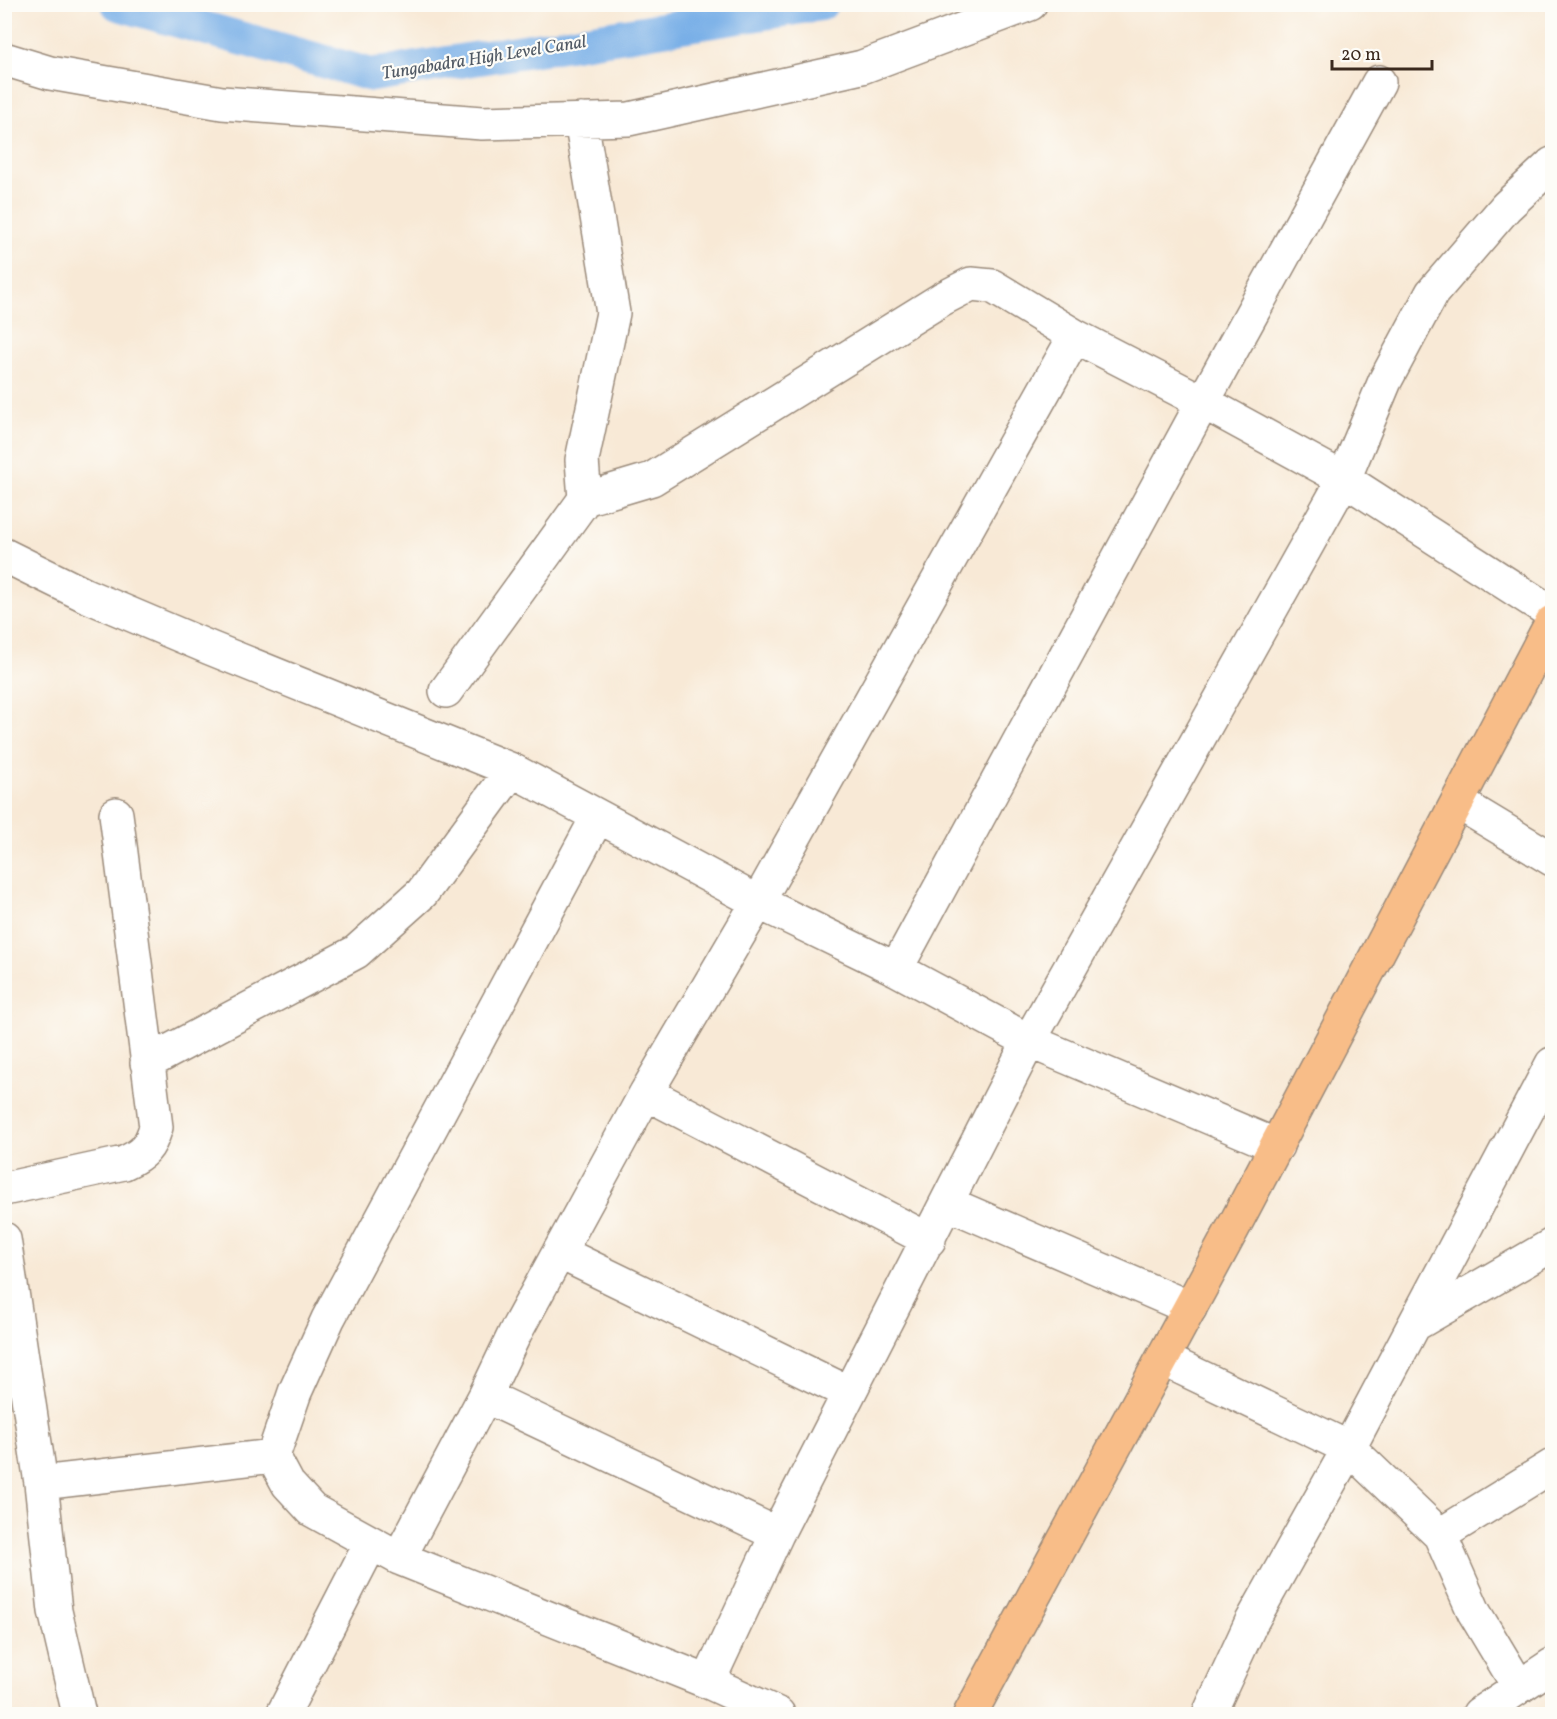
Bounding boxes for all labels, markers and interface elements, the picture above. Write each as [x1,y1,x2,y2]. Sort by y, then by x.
water label: Tungabadra High Level Canal [380,30,589,87]
scale bar [1332,33,1432,71]
text: 20 m [1341,43,1381,68]

